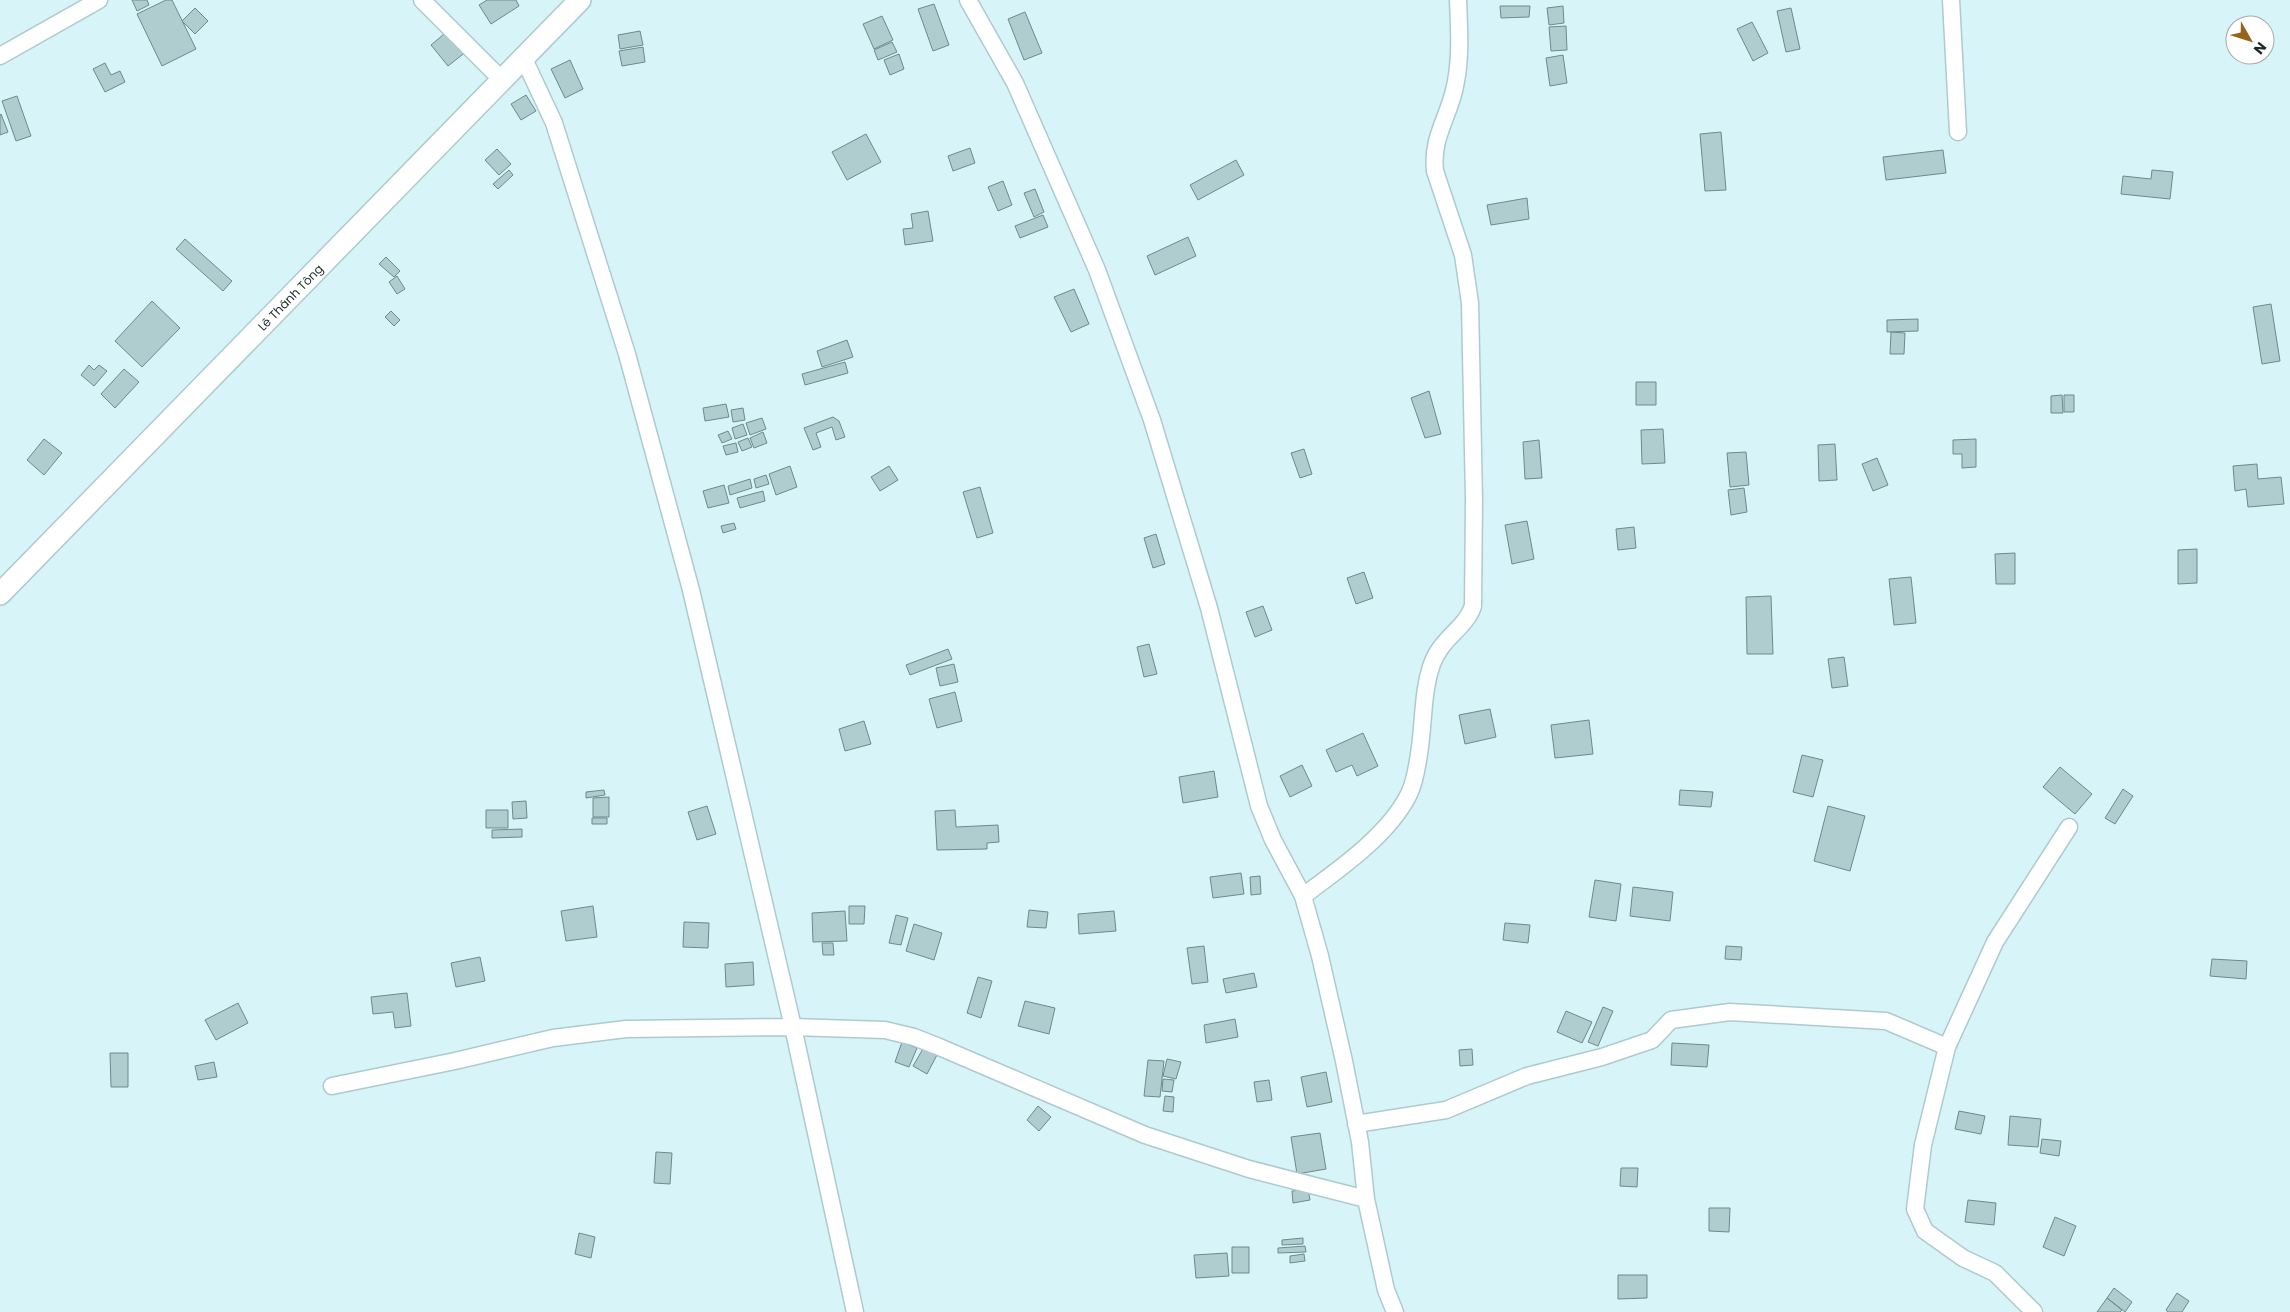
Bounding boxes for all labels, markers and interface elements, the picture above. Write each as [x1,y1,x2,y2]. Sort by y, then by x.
north arrow [2225,15,2275,65]
text: N [2249,38,2271,59]
street label: Lê Thánh Tông [254,260,326,334]

